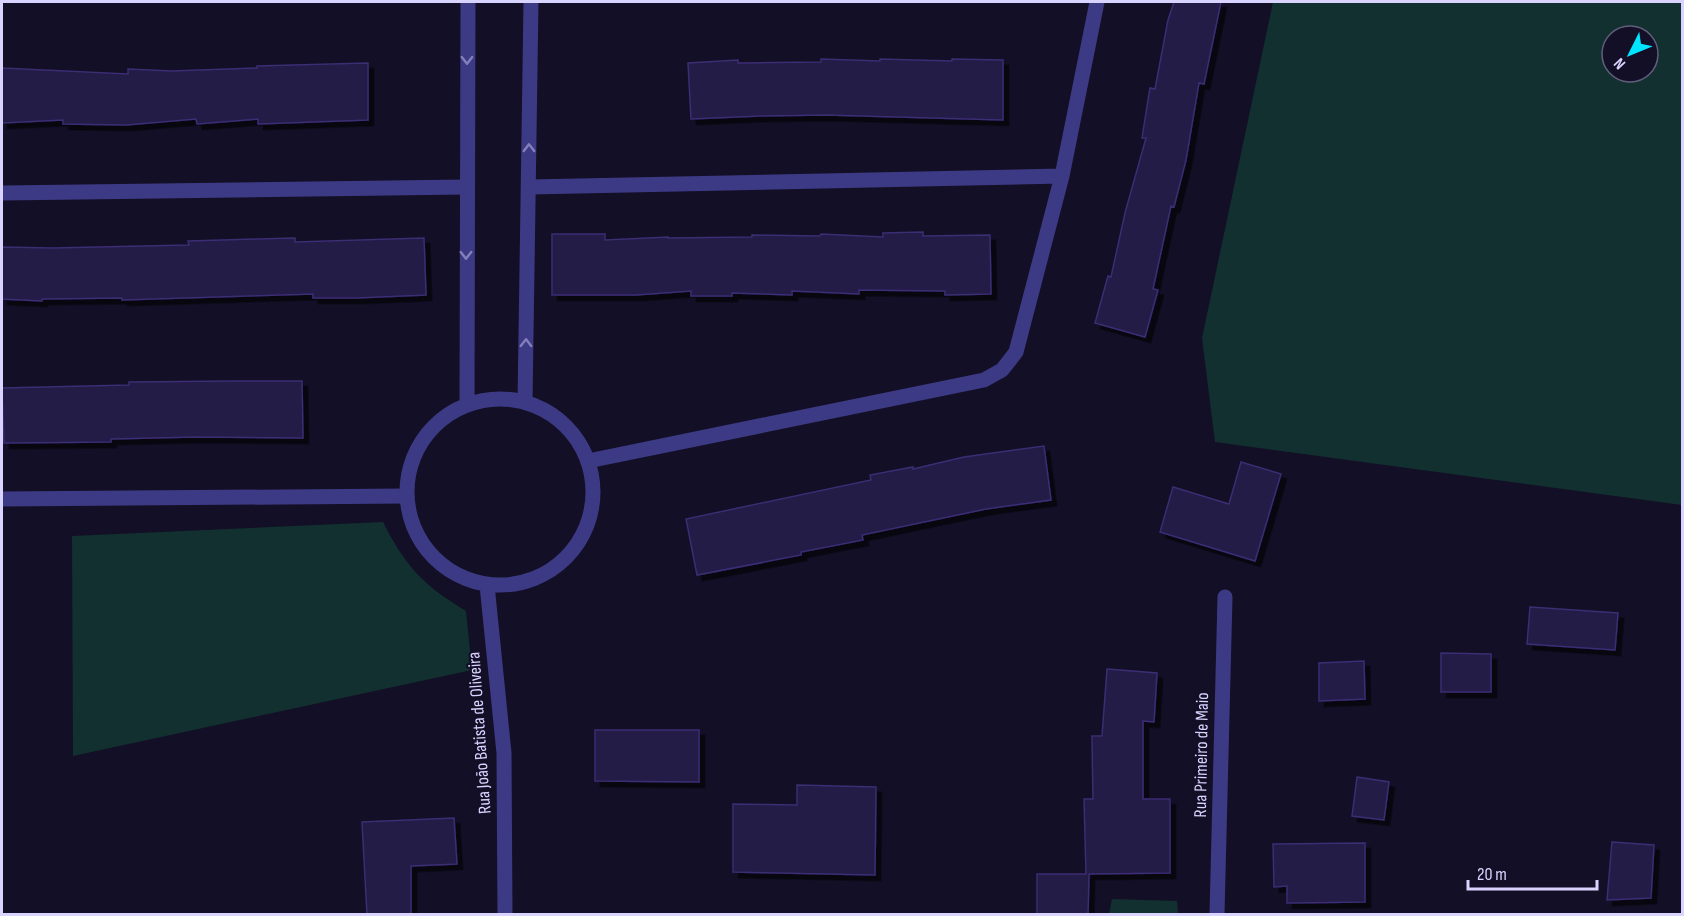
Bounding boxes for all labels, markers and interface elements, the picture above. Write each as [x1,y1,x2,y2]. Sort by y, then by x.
north arrow [1600,24,1660,84]
text: N [1610,54,1630,73]
one-way arrow [461,55,474,64]
one-way arrow [523,144,535,153]
one-way arrow [460,250,472,259]
one-way arrow [520,339,532,348]
street label: Rua João Batista de Oliveira [463,651,496,815]
street label: Rua Primeiro de Maio [1190,692,1213,818]
scale bar [1468,853,1597,891]
text: 20 m [1477,864,1507,885]

